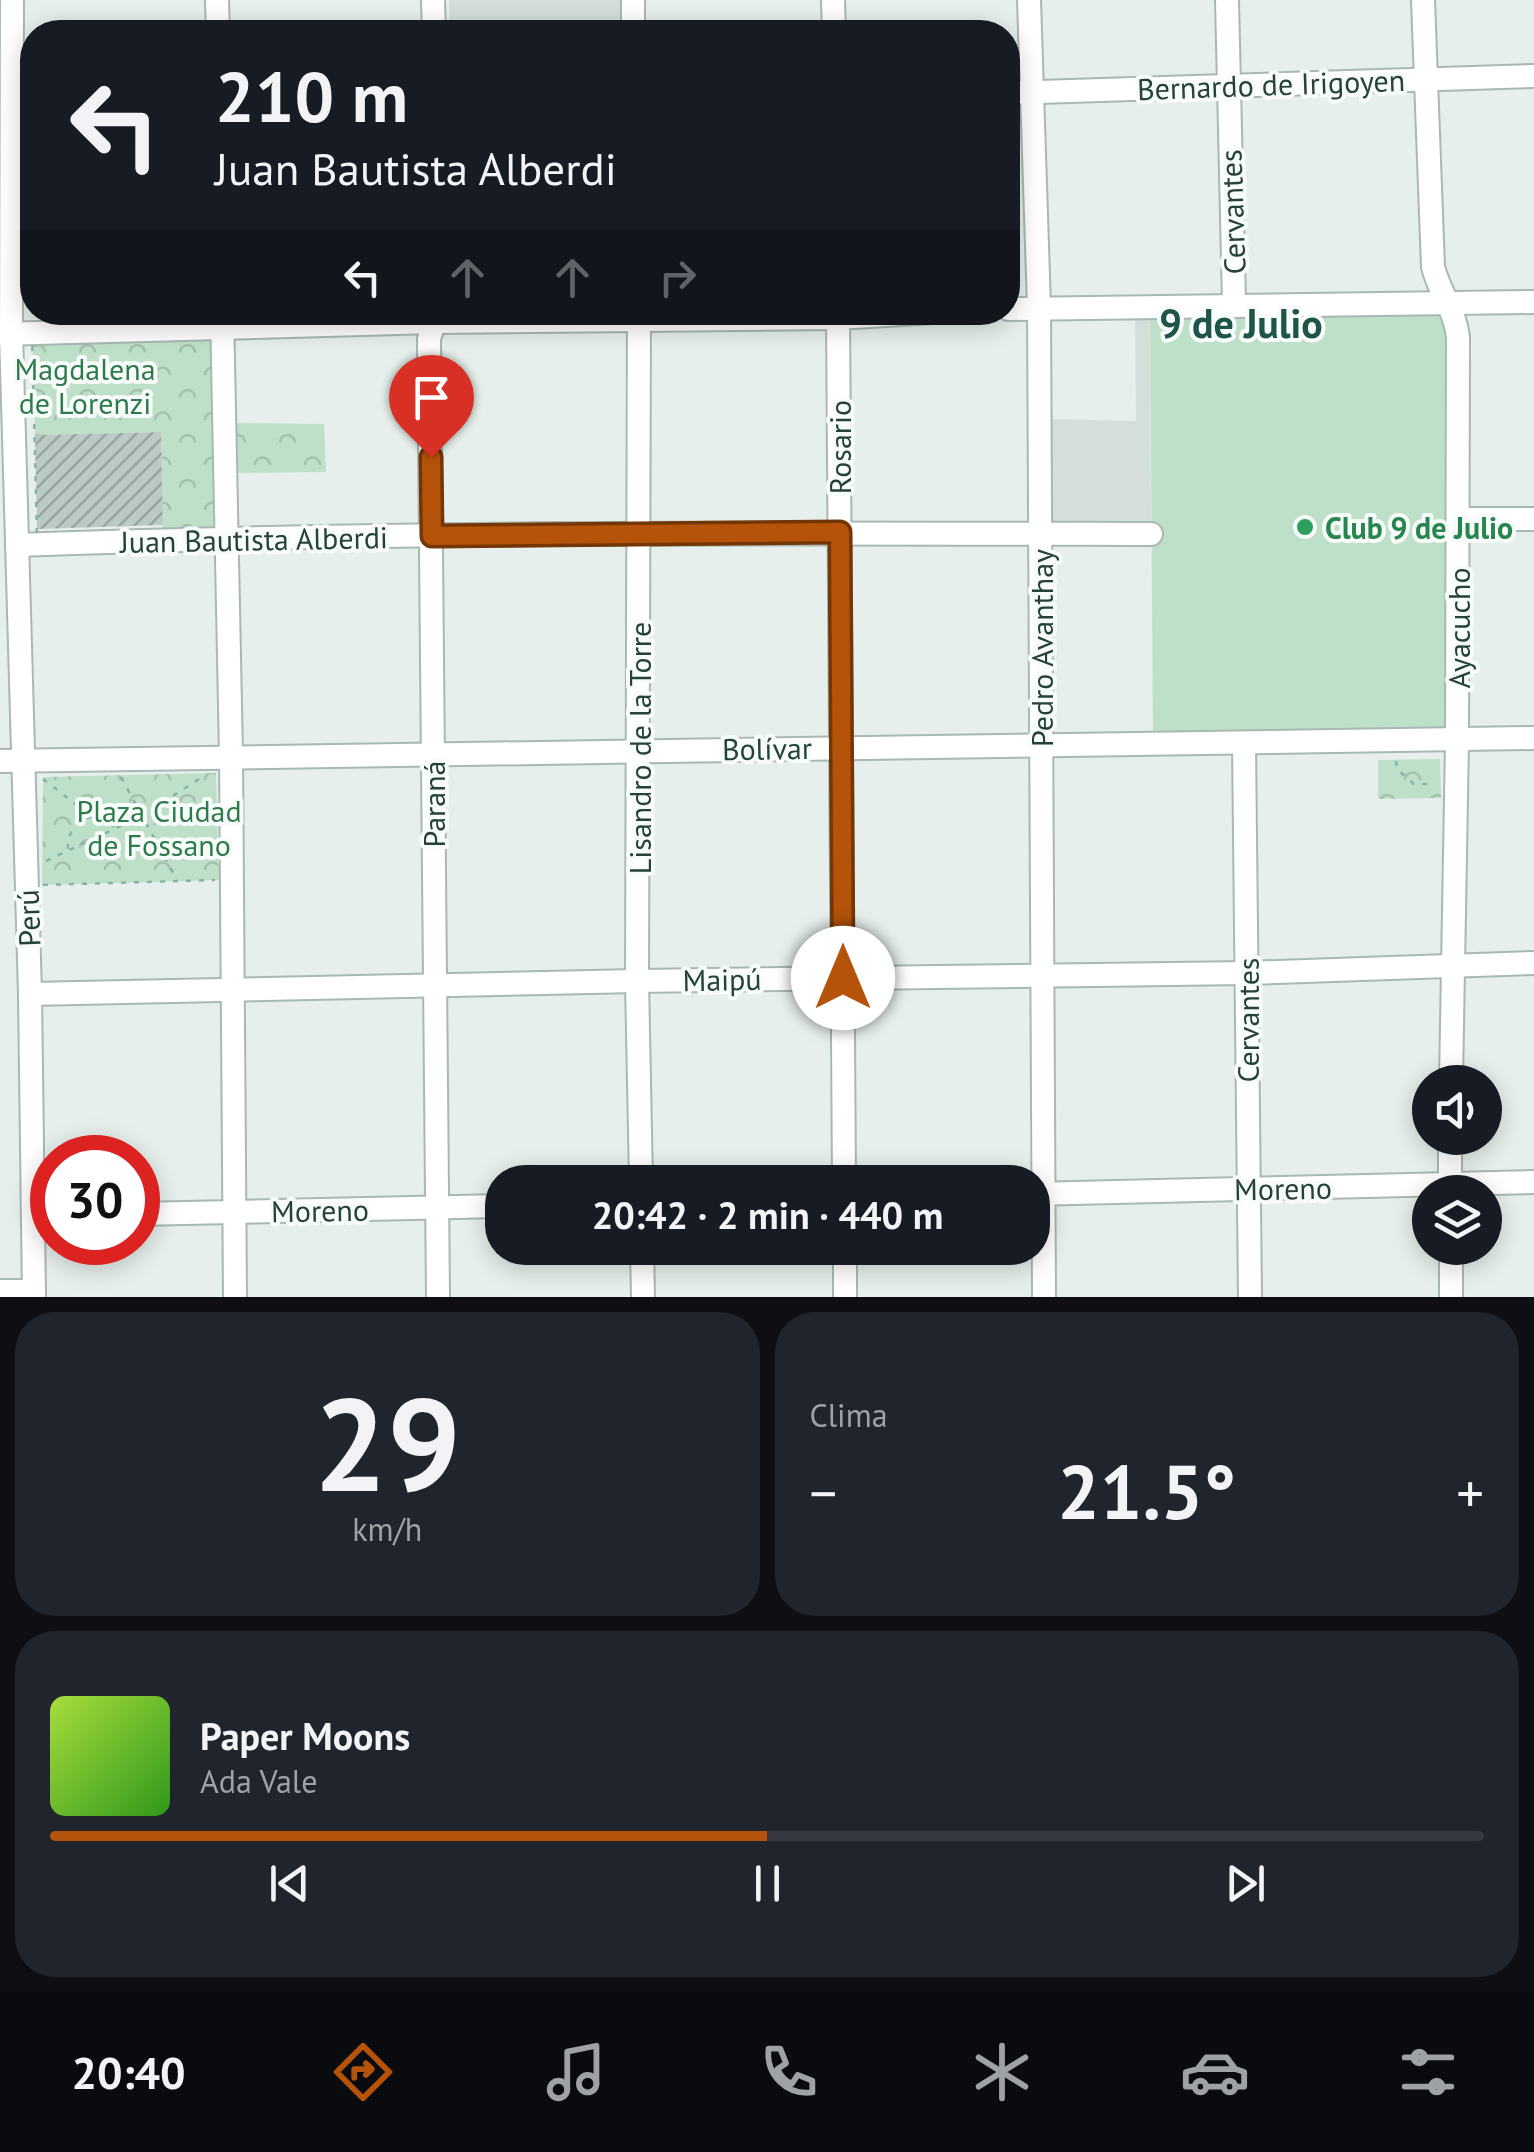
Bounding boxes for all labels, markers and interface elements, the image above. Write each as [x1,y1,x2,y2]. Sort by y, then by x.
text: 210 m [215,51,408,141]
icon: left [50,60,180,190]
street label: Bernardo de Irigoyen [1136,60,1406,108]
text: Juan Bautista Alberdi [215,139,617,197]
street label: Cervantes [1210,149,1254,275]
icon: left [335,250,390,305]
icon: ahead [440,250,495,305]
icon: ahead [545,250,600,305]
icon: right [650,250,705,305]
district label: 9 de Julio [1159,297,1323,349]
park label: Magdalena de Lorenzi [14,349,156,422]
pin [389,355,474,458]
icon: arrive [404,370,459,425]
street label: Rosario [820,400,859,494]
place label: Club 9 de Julio [1325,508,1513,547]
marker: Club 9 de Julio [1294,516,1316,538]
street label: Juan Bautista Alberdi [118,517,388,561]
street label: Pedro Avanthay [1022,549,1061,747]
street label: Ayacucho [1439,567,1478,689]
street label: Lisandro de la Torre [620,622,659,874]
street label: Bolívar [722,728,812,768]
street label: Paraná [414,761,453,847]
park label: Plaza Ciudad de Fossano [76,791,242,864]
street label: Perú [8,889,48,947]
position arrow [791,926,895,1030]
street label: Cervantes [1228,958,1267,1082]
street label: Maipú [682,959,762,999]
map controls [1412,1065,1502,1265]
button: sound [1412,1065,1502,1155]
speed limit sign: 30 [30,1135,160,1265]
street label: Moreno [1234,1168,1332,1208]
button: layers [1412,1175,1502,1265]
street label: Moreno [271,1190,369,1230]
text: 20:42 · 2 min · 440 m [592,1190,943,1239]
text: 29 [314,1359,461,1527]
text: Clima [810,1394,888,1436]
text: 21.5° [1057,1443,1236,1540]
text: − [810,1457,837,1528]
text: + [1456,1457,1484,1528]
text: km/h [352,1508,422,1550]
text: Paper Moons [200,1711,410,1760]
text: Ada Vale [200,1760,317,1802]
icon: previous [262,1856,317,1911]
icon: pause [740,1856,795,1911]
icon: next [1218,1856,1273,1911]
icon: directions [328,2037,398,2107]
icon: music [541,2037,611,2107]
icon: phone [754,2037,824,2107]
icon: climate [967,2037,1037,2107]
icon: car [1180,2037,1250,2107]
icon: filters [1393,2037,1463,2107]
text: 20:40 [71,2043,186,2101]

